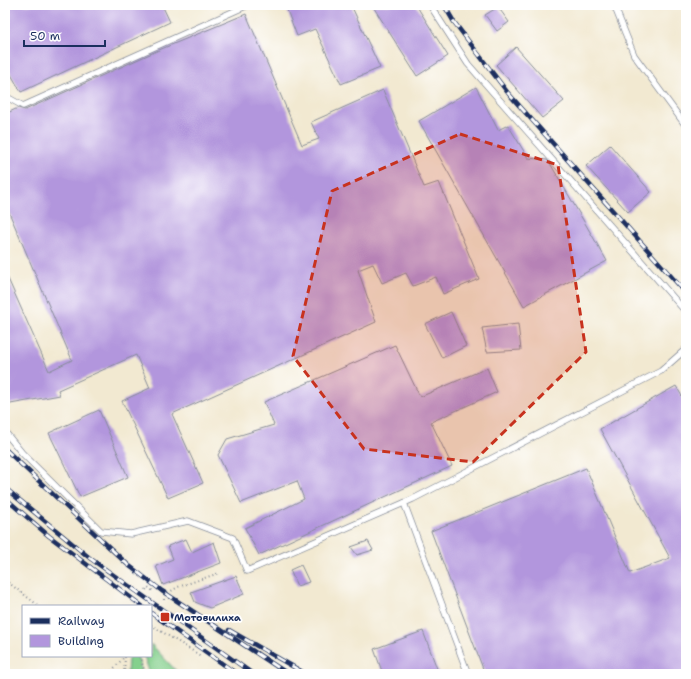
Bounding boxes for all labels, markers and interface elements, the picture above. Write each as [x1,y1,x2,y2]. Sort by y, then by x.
scale bar [24,22,105,48]
text: 50 m [30,28,60,44]
legend [22,605,152,657]
marker: Мотовилиха [159,611,171,623]
place label: Мотовилиха [174,611,241,624]
text: Railway [58,613,105,629]
text: Building [58,633,104,649]

